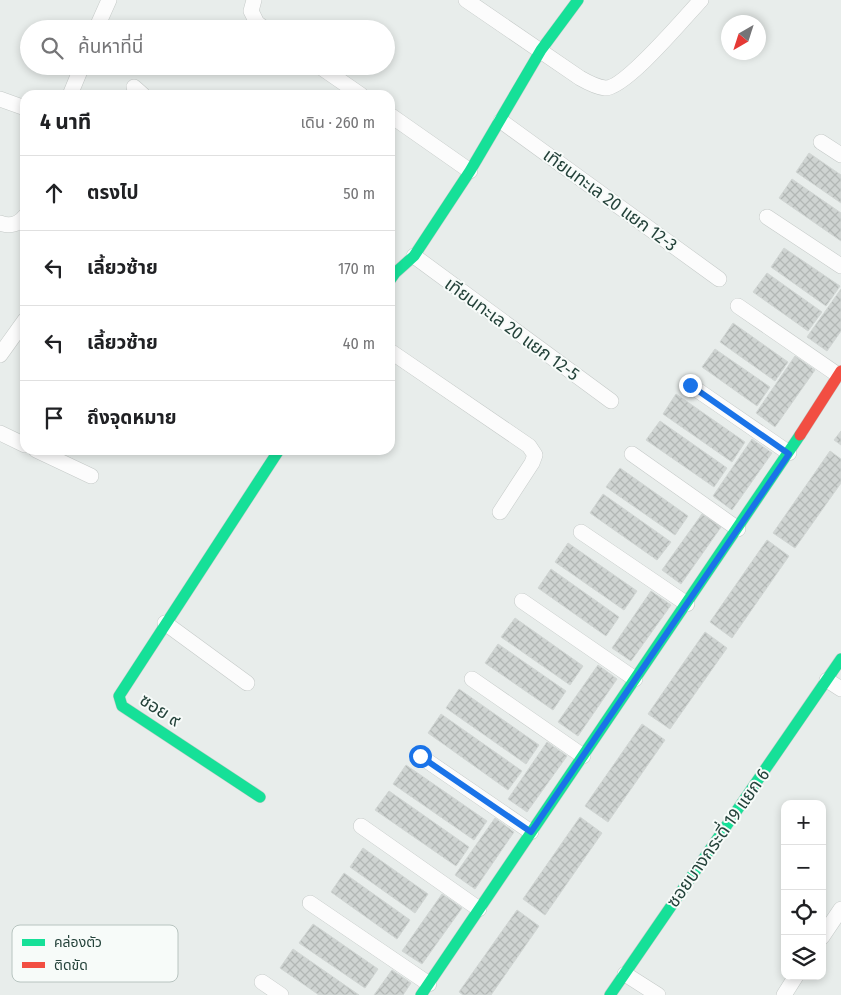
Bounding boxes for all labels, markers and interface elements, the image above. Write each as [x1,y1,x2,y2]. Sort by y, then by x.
north arrow [721,15,766,60]
search box [20,20,395,75]
icon: search [38,34,66,62]
text: ค้นหาที่นี่ [78,35,143,58]
text: 4 นาที [40,109,91,135]
text: เดิน · 260 m [300,113,375,132]
street label: เทียนทะเล 20 แยก 12-3 [539,144,681,256]
icon: ahead [40,179,68,207]
text: ตรงไป [87,181,139,204]
text: 50 m [343,184,375,203]
icon: left [40,254,68,282]
text: เลี้ยวซ้าย [87,256,158,279]
text: 170 m [338,259,375,278]
street label: เทียนทะเล 20 แยก 12-5 [440,273,584,385]
icon: left [40,329,68,357]
text: เลี้ยวซ้าย [87,331,158,354]
text: 40 m [343,334,375,353]
route end [679,374,702,397]
icon: arrive [40,404,68,432]
text: ถึงจุดหมาย [87,406,177,429]
street label: ซอย ๙ [135,689,185,731]
route start [409,745,432,768]
street label: ซอยบางกระดี่ 19 แยก 6 [660,763,774,912]
map controls [781,800,826,980]
button: + [781,800,826,845]
button: − [781,845,826,890]
button: locate [781,890,826,935]
legend [12,925,178,982]
text: คล่องตัว [54,934,102,951]
button: layers [781,935,826,980]
text: ติดขัด [54,957,88,974]

